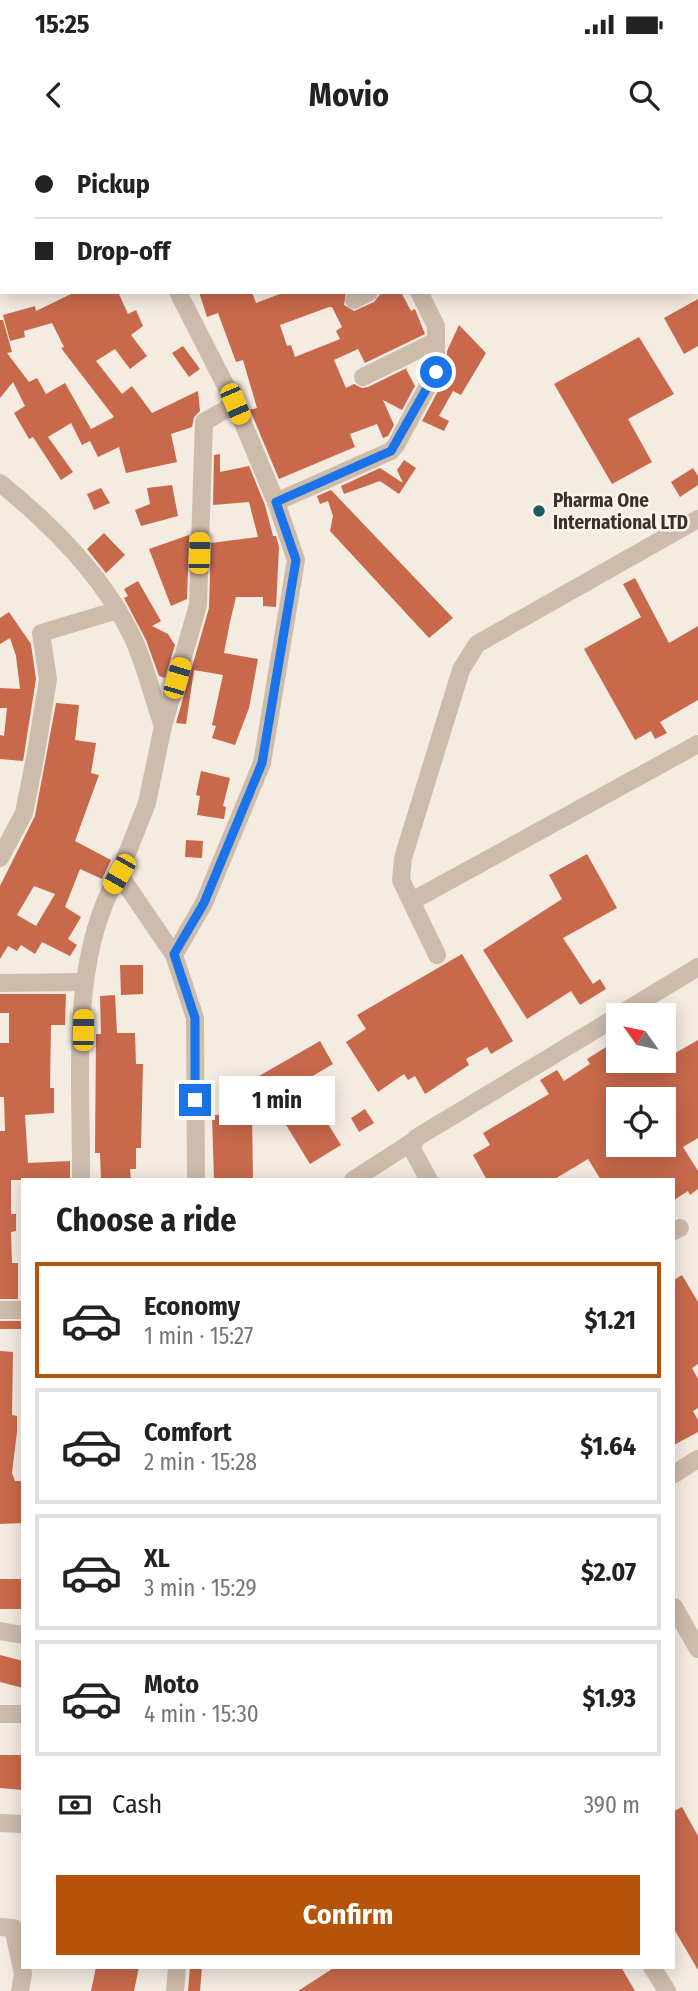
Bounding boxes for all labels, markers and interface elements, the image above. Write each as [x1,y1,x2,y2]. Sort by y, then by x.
text: 15:25 [35,9,90,40]
icon: back [35,76,73,114]
text: Movio [309,76,389,114]
icon: search [625,76,663,114]
text: Pickup [77,169,150,200]
text: Drop-off [77,236,170,267]
route start [420,356,452,388]
car [218,381,253,427]
place label: Pharma One International LTD [553,489,688,534]
marker: Pharma One International LTD [531,503,547,519]
car [188,532,211,574]
car [162,655,193,701]
car [100,851,139,897]
north arrow [606,1003,676,1073]
map controls [606,1003,676,1157]
car [73,1009,94,1051]
callout: 1 min [220,1076,335,1124]
route end [179,1084,211,1116]
text: 1 min [252,1086,302,1114]
button: locate [606,1087,676,1157]
text: Choose a ride [56,1201,237,1239]
icon: car [60,1289,123,1352]
text: Economy [144,1291,240,1322]
text: $1.21 [584,1305,636,1336]
text: 1 min · 15:27 [144,1322,253,1350]
icon: car [60,1415,123,1478]
text: Comfort [144,1417,232,1448]
text: $1.64 [580,1431,636,1462]
text: 2 min · 15:28 [144,1448,257,1476]
icon: car [60,1541,123,1604]
text: XL [144,1543,170,1574]
text: $2.07 [581,1557,636,1588]
text: 3 min · 15:29 [144,1574,257,1602]
icon: car [60,1667,123,1730]
text: Moto [144,1669,199,1700]
text: $1.93 [582,1683,636,1714]
text: 4 min · 15:30 [144,1700,259,1728]
icon: cash [56,1786,94,1824]
text: Cash [112,1789,162,1820]
text: 390 m [584,1791,640,1819]
button: Confirm [56,1875,640,1955]

